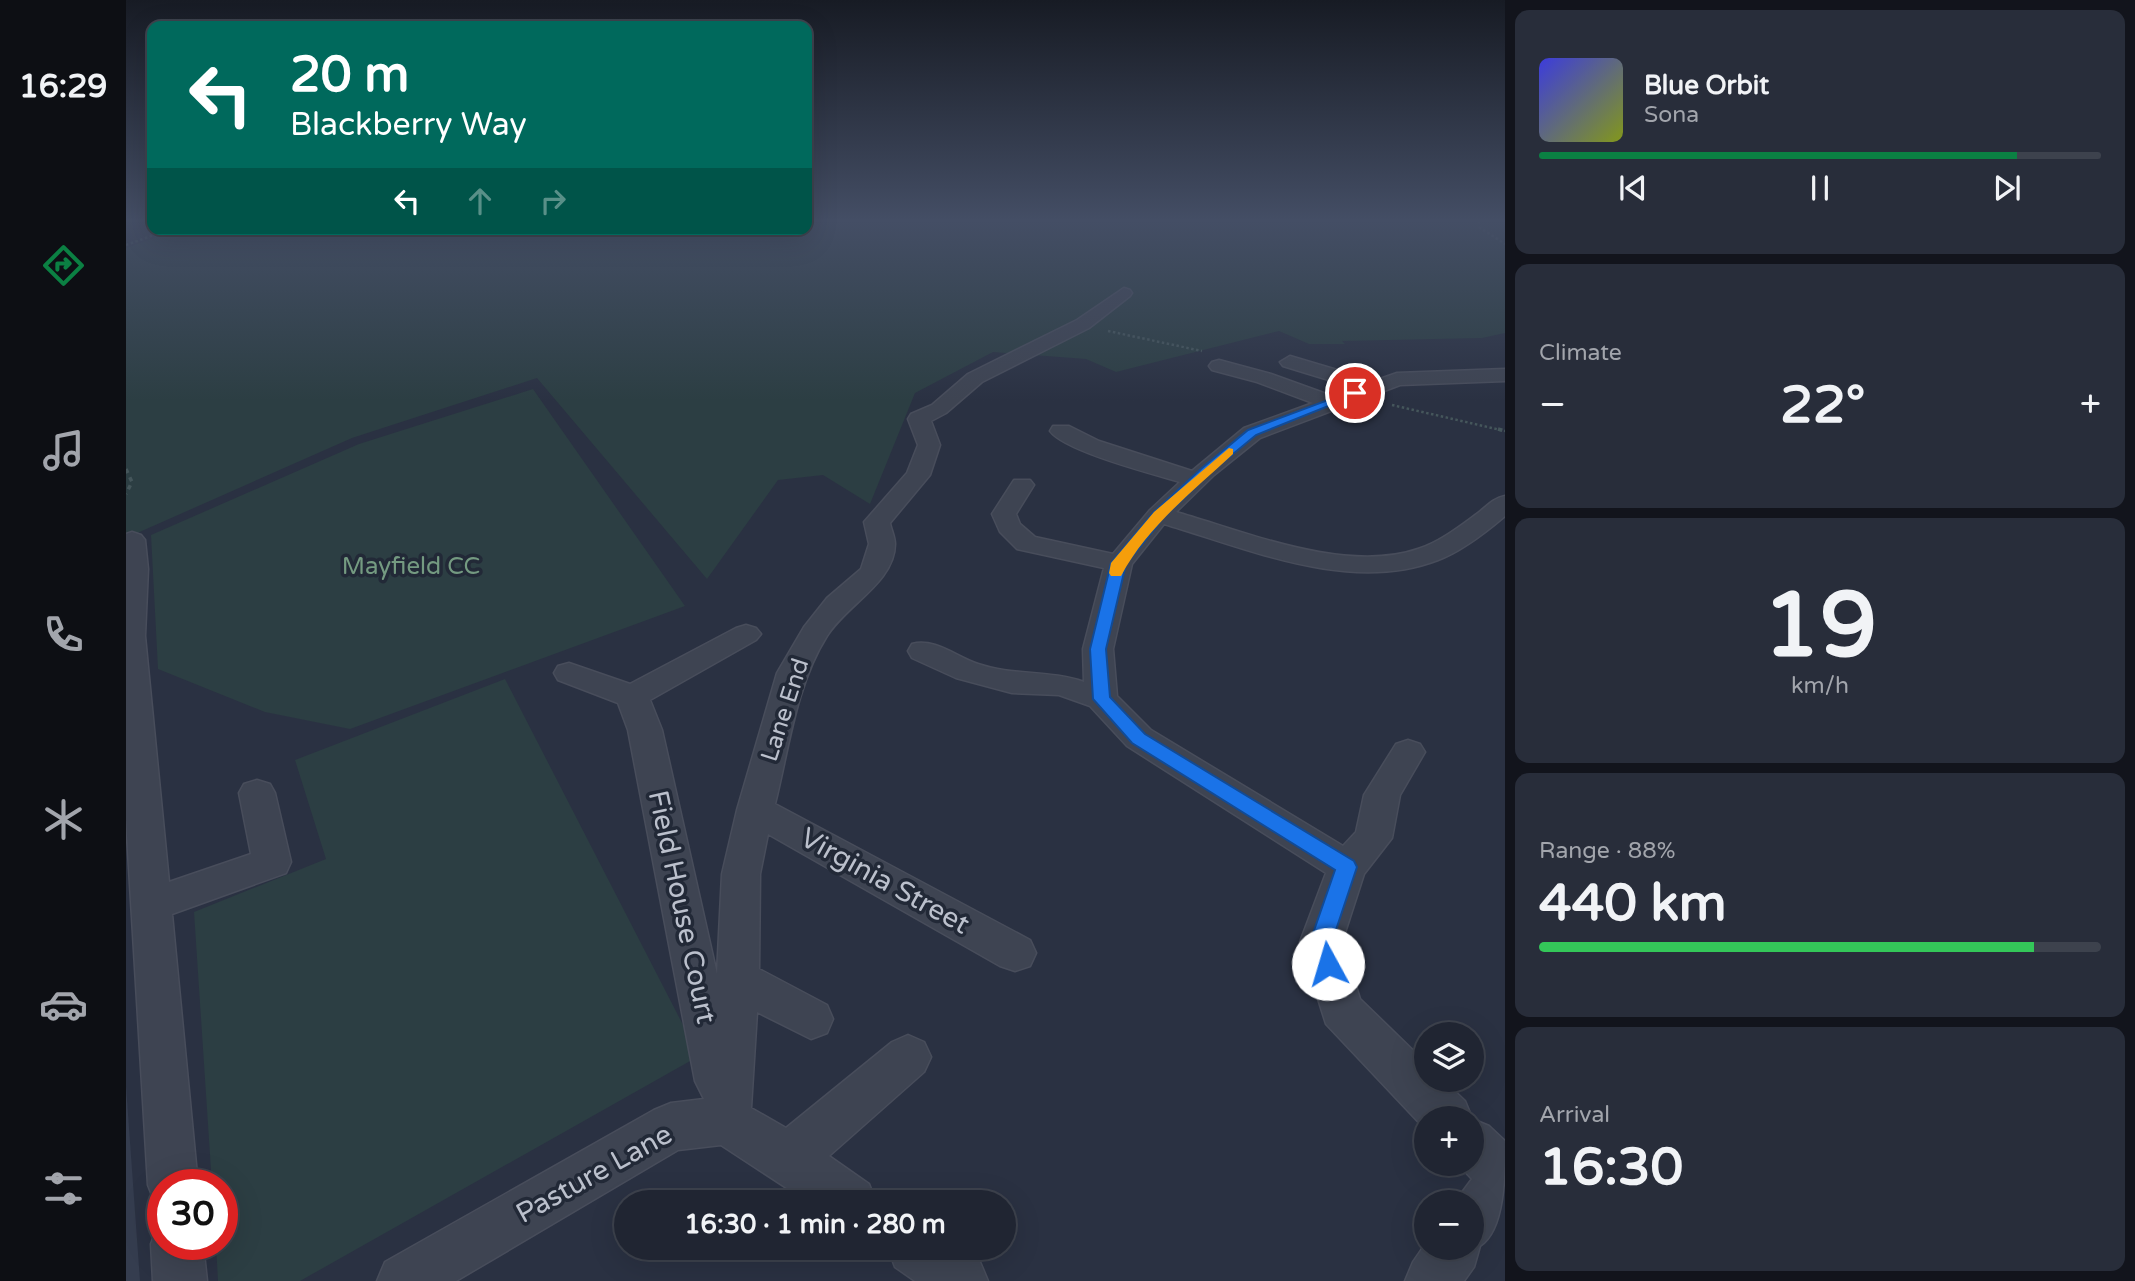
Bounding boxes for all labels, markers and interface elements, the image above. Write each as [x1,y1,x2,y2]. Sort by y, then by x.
text: 20 m [290,46,409,105]
icon: left [175,49,266,140]
text: 16:29 [19,68,107,106]
text: Blue Orbit [1644,70,1769,101]
text: Sona [1644,101,1699,129]
text: Blackberry Way [290,106,527,144]
icon: previous [1614,169,1652,207]
icon: pause [1801,169,1839,207]
icon: next [1988,169,2026,207]
icon: left [388,182,426,220]
icon: ahead [461,182,499,220]
icon: right [534,182,572,220]
icon: directions [39,241,88,290]
text: Climate [1539,339,1622,367]
pin [1325,363,1385,423]
icon: arrive [1336,374,1374,412]
text: 22° [1780,374,1865,437]
text: − [1539,382,1566,428]
text: + [2080,382,2101,428]
icon: music [39,426,88,475]
park label: Mayfield CC [342,552,480,581]
text: 19 [1763,571,1877,681]
icon: phone [39,610,88,659]
street label: Lane End [755,655,815,765]
text: km/h [1791,672,1849,700]
street label: Field House Court [641,787,723,1027]
icon: climate [39,795,88,844]
street label: Virginia Street [794,821,976,942]
text: Range · 88% [1539,837,1675,865]
text: 440 km [1539,872,1727,935]
position arrow [1291,927,1365,1001]
icon: car [39,980,88,1029]
map controls [1414,1022,1484,1260]
button: layers [1414,1022,1484,1092]
text: Arrival [1539,1101,1610,1129]
button: + [1414,1106,1484,1176]
street label: Pasture Lane [510,1117,678,1231]
text: 16:30 [1539,1136,1683,1199]
icon: filters [39,1164,88,1213]
speed limit sign: 30 [147,1169,238,1260]
button: − [1414,1190,1484,1260]
text: 16:30 · 1 min · 280 m [684,1209,946,1240]

